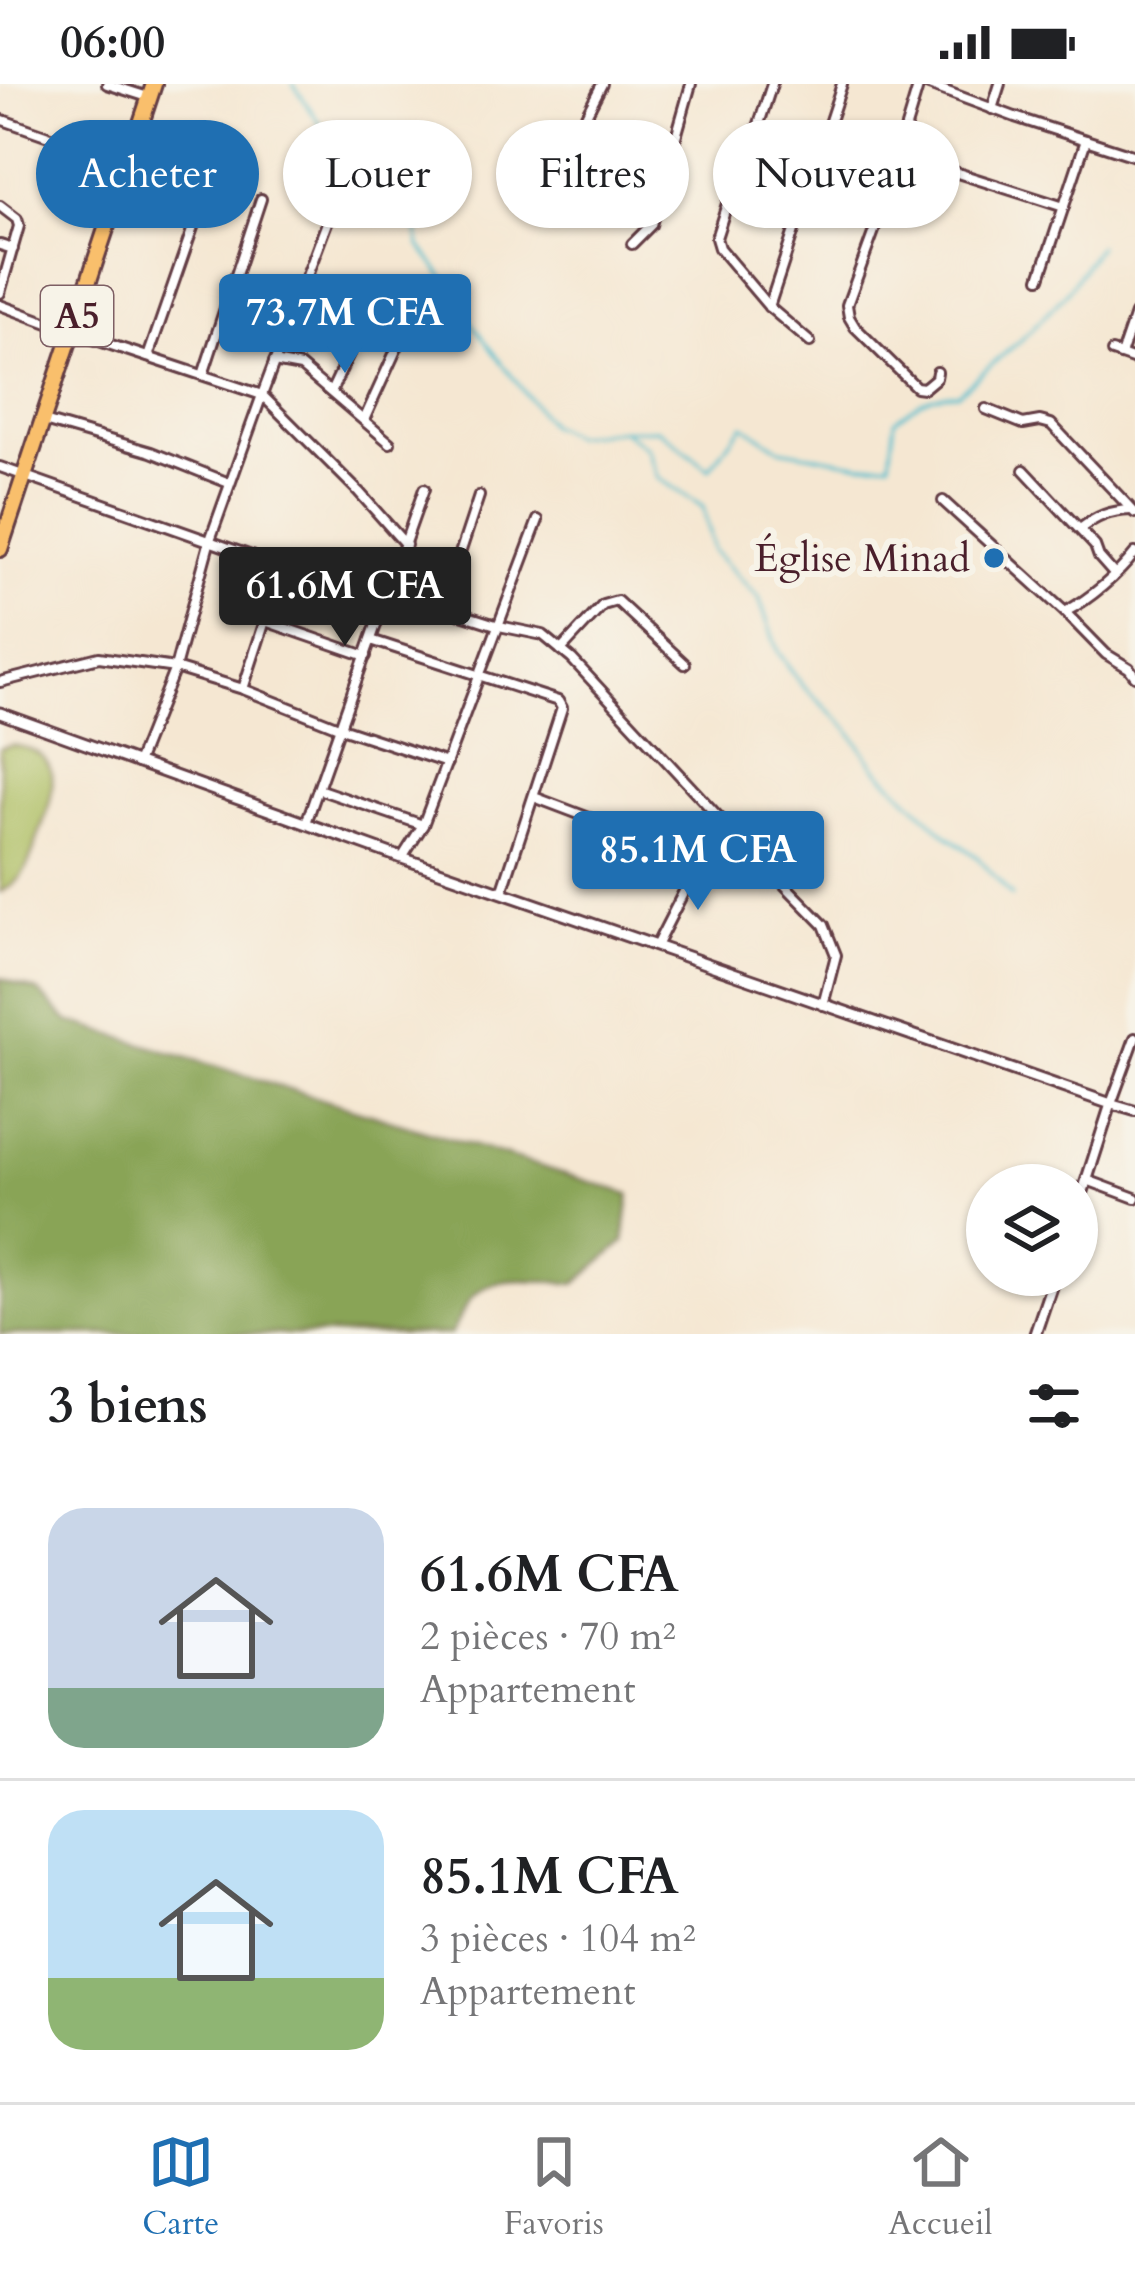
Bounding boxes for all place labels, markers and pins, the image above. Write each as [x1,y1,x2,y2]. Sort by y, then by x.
pin: 73.7M CFA [208,274,482,376]
place label: Église Minad [754,532,970,585]
marker: Église Minad [981,545,1007,571]
pin: 61.6M CFA [208,547,482,649]
pin: 85.1M CFA [561,811,835,913]

